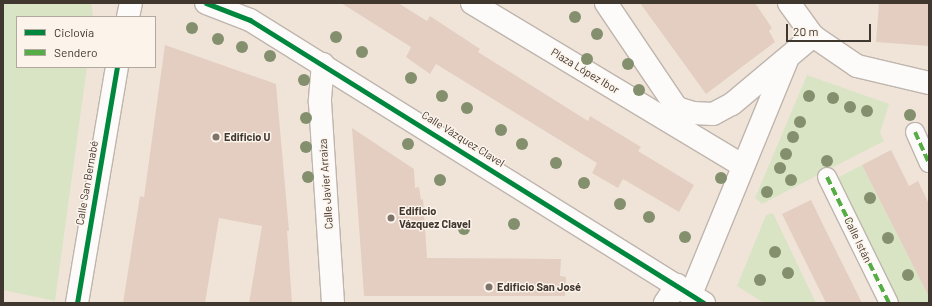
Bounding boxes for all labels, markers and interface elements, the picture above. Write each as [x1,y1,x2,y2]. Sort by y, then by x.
legend [16,16,156,68]
scale bar [788,16,873,42]
text: 20 m [793,24,819,38]
text: Ciclovía [54,25,94,39]
text: Sendero [54,45,98,59]
street label: Plaza López Ibor [548,45,622,97]
street label: Calle Vázquez Clavel [419,108,507,170]
place label: Edificio U [224,130,270,144]
marker: Edificio U [211,132,221,142]
street label: Calle Javier Arraiza [316,138,336,230]
street label: Calle San Bernabé [73,140,101,226]
place label: Edificio Vázquez Clavel [399,205,471,231]
marker: Edificio Vázquez Clavel [386,213,396,223]
street label: Calle Istán [841,215,875,265]
place label: Edificio San José [497,280,581,294]
marker: Edificio San José [484,282,494,292]

